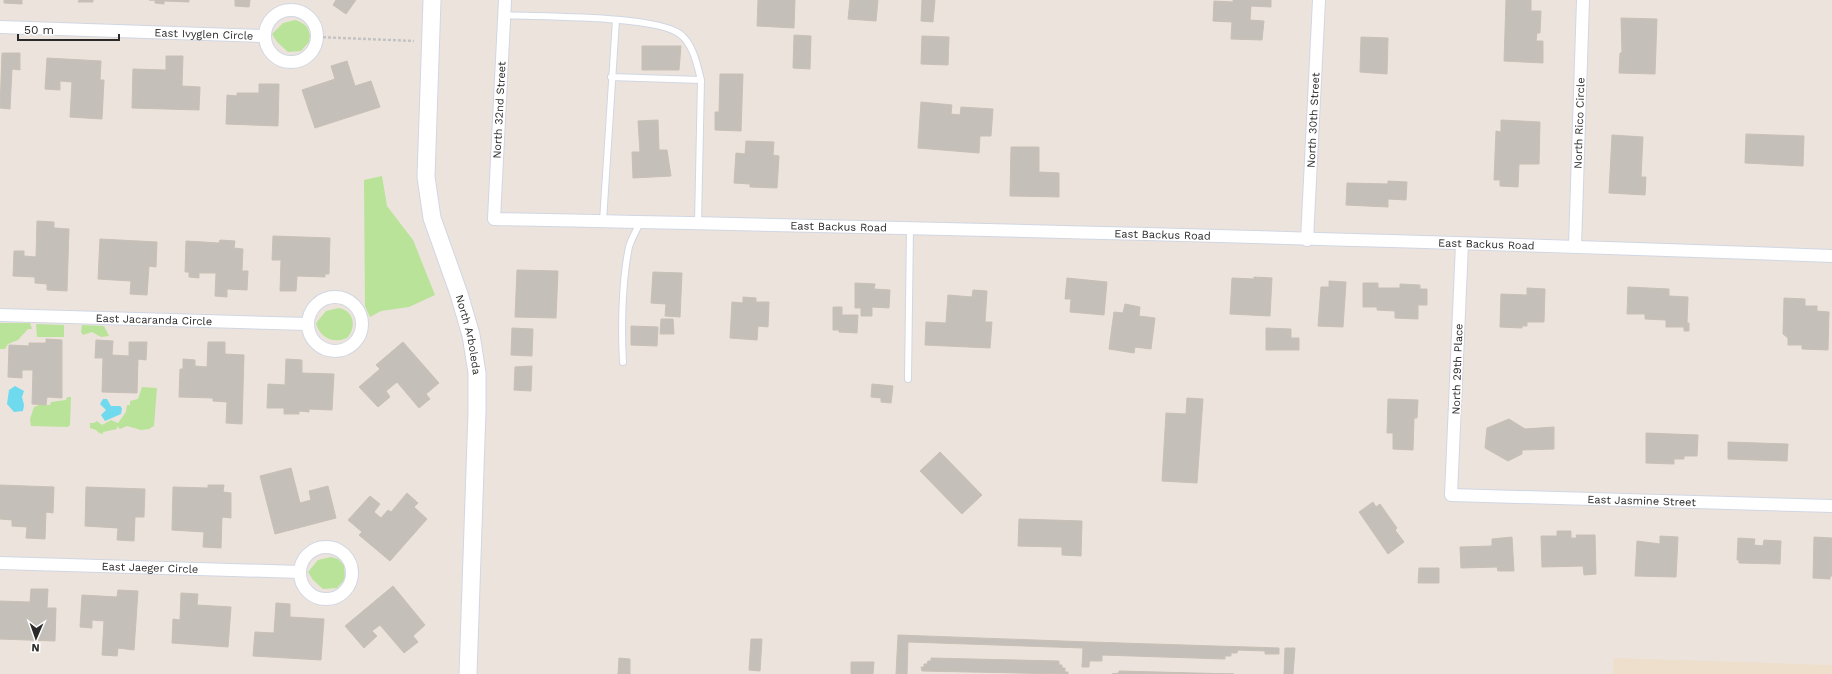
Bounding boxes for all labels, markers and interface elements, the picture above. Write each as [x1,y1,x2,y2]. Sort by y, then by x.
scale bar [18,16,119,42]
text: 50 m [24,23,54,37]
street label: East Ivyglen Circle [154,26,254,43]
street label: North 32nd Street [490,61,509,159]
street label: North 30th Street [1305,72,1322,168]
street label: North Rico Circle [1572,77,1587,169]
street label: East Backus Road [790,219,887,235]
street label: East Backus Road [1114,227,1211,243]
street label: East Backus Road [1438,236,1535,253]
street label: North Arboleda [453,293,483,376]
street label: East Jacaranda Circle [95,312,212,328]
street label: North 29th Place [1449,323,1466,415]
street label: East Jasmine Street [1587,493,1697,509]
street label: East Jaeger Circle [101,560,198,576]
north arrow [16,618,56,658]
text: N [31,641,40,654]

